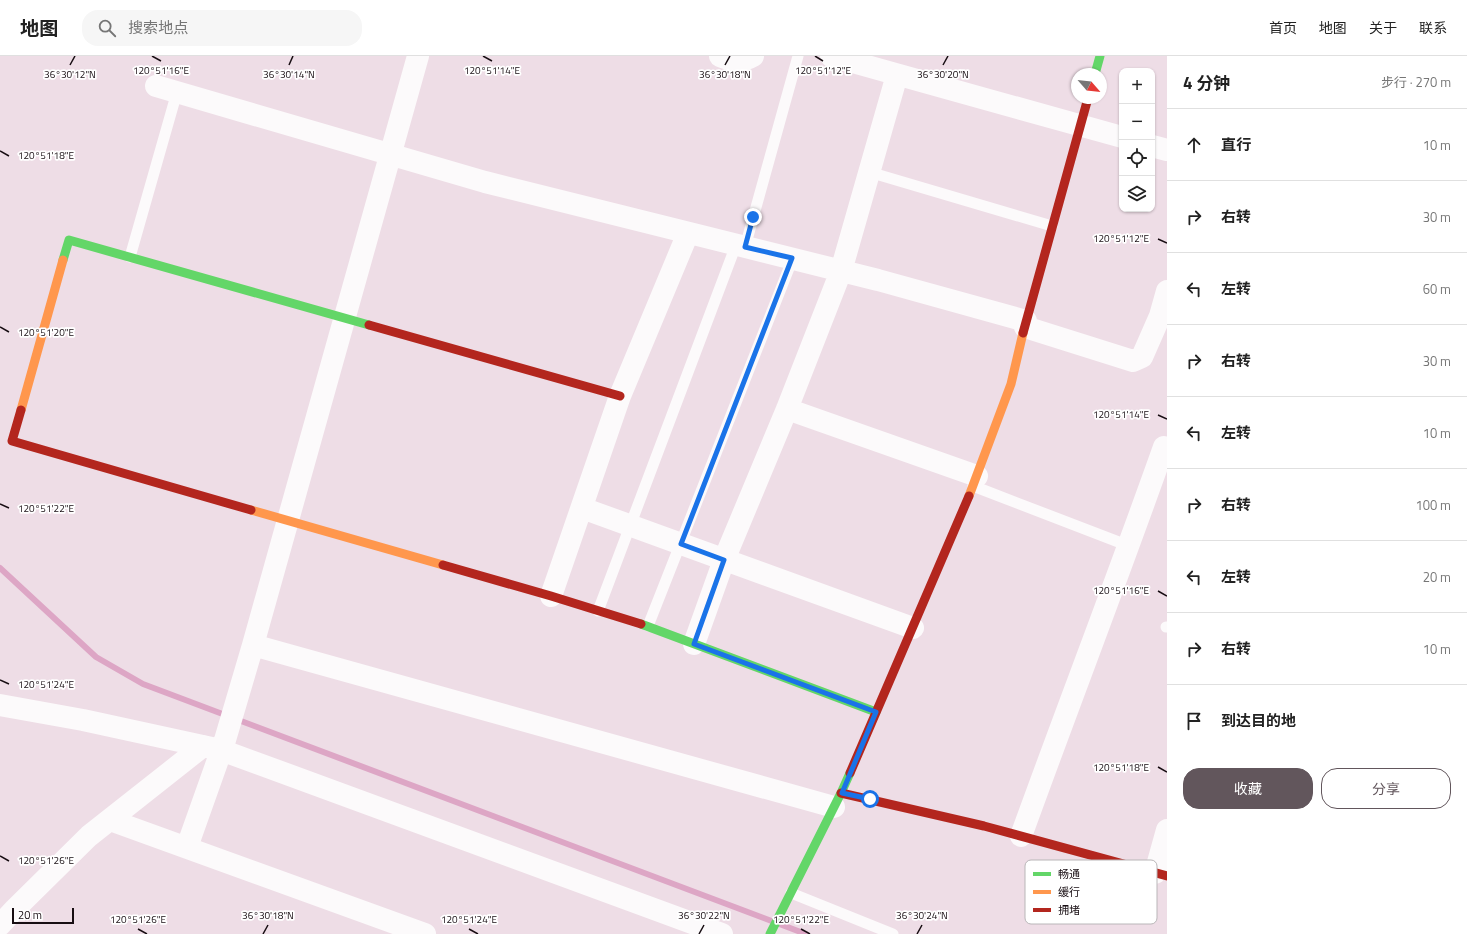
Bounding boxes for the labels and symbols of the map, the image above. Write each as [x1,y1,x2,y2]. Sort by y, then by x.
text: 120°51'16"E [133,63,190,78]
text: 120°51'14"E [464,63,521,78]
text: 120°51'12"E [795,63,852,78]
text: 36°30'12"N [44,67,96,82]
text: 36°30'14"N [263,67,315,82]
text: 36°30'18"N [699,67,751,82]
text: 36°30'20"N [917,67,969,82]
north arrow [1071,68,1107,104]
text: 120°51'18"E [18,148,75,163]
route end [744,208,762,226]
text: 120°51'12"E [1093,231,1150,246]
text: 120°51'20"E [18,325,75,340]
text: 120°51'14"E [1093,407,1150,422]
text: 120°51'22"E [18,501,75,516]
text: 120°51'16"E [1093,583,1150,598]
text: 120°51'24"E [18,677,75,692]
text: 120°51'18"E [1093,760,1150,775]
route start [861,790,879,808]
text: 120°51'26"E [18,853,75,868]
legend [1025,860,1157,924]
text: 畅通 [1058,866,1080,882]
text: 缓行 [1058,884,1080,900]
text: 拥堵 [1058,902,1080,918]
scale bar [12,906,74,925]
text: 36°30'18"N [242,908,294,923]
text: 36°30'22"N [678,908,730,923]
text: 36°30'24"N [896,908,948,923]
text: 120°51'26"E [110,912,167,927]
text: 120°51'24"E [441,912,498,927]
text: 120°51'22"E [773,912,830,927]

